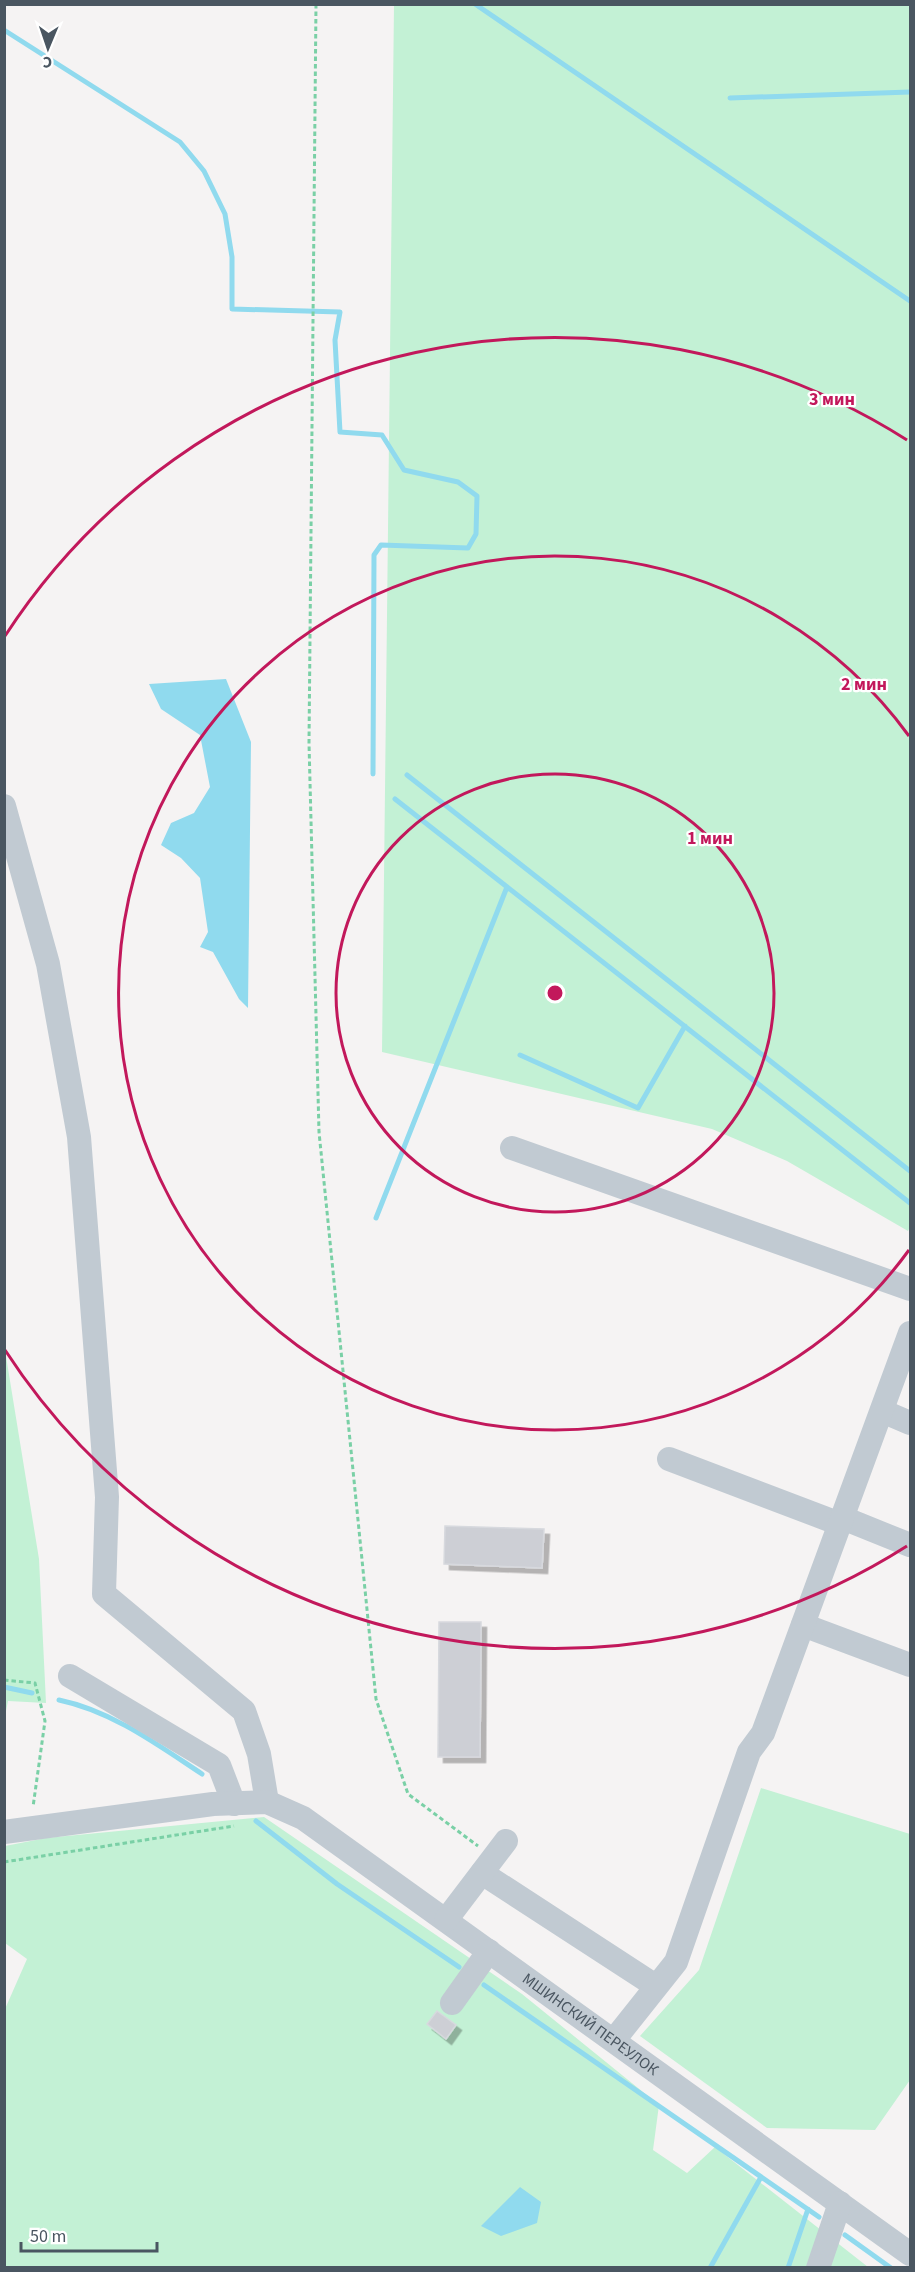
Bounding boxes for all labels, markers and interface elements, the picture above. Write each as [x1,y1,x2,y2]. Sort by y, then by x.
north arrow [18,18,78,78]
text: С [42,51,53,73]
text: 3 мин [809,387,855,412]
text: 2 мин [841,672,887,697]
text: 1 мин [687,826,733,851]
centre of rings [545,983,565,1003]
street label: МШИНСКИЙ ПЕРЕУЛОК [518,1968,663,2081]
scale bar [21,2215,158,2253]
text: 50 m [30,2224,66,2249]

